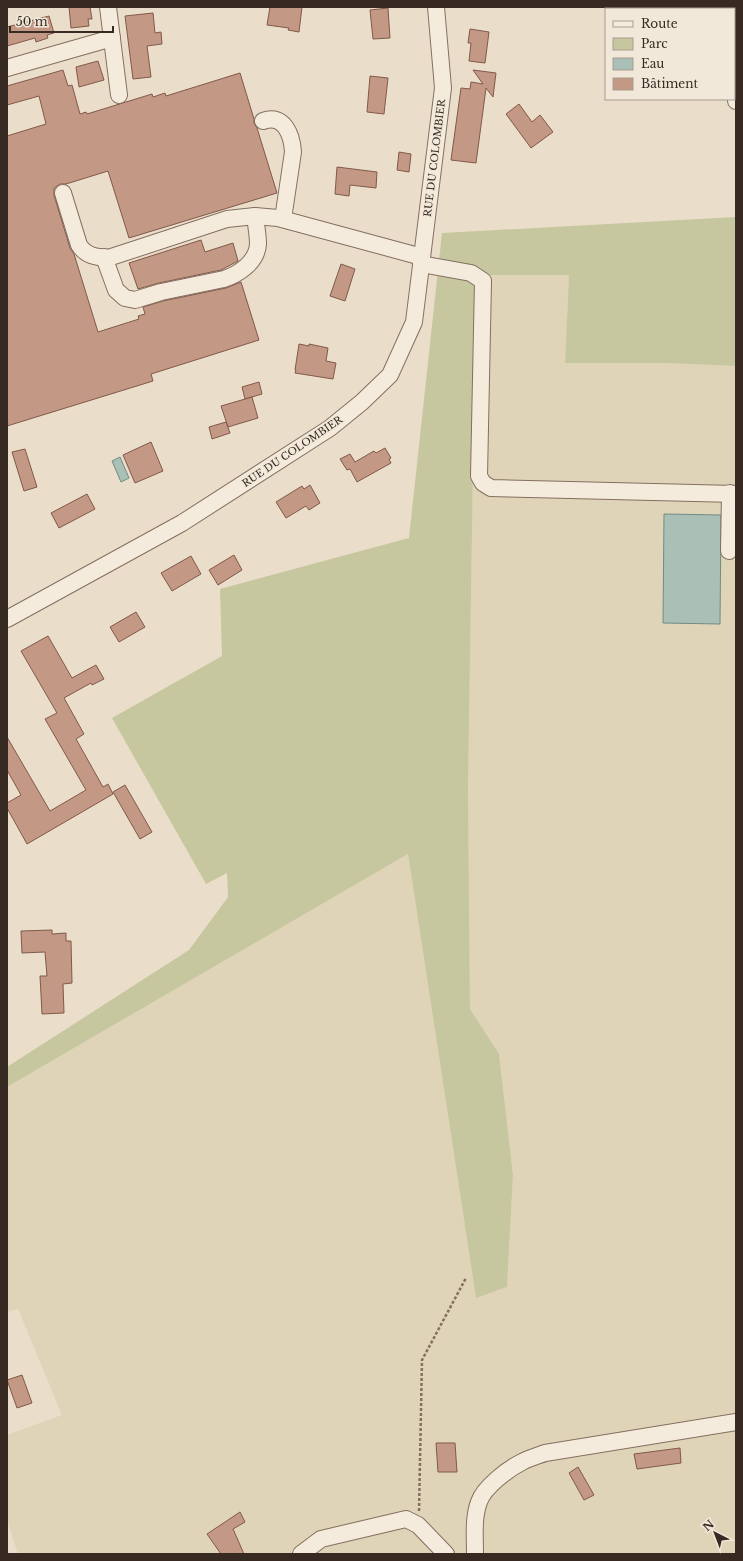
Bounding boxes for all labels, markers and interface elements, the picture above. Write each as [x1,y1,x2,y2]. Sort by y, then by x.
scale bar [10,8,113,34]
legend [605,8,735,100]
text: 50 m [16,14,48,29]
text: Route [641,16,678,31]
text: Parc [641,36,668,51]
text: Eau [641,56,664,71]
text: Bâtiment [641,76,699,91]
street label: RUE DU COLOMBIER [421,97,448,218]
street label: RUE DU COLOMBIER [240,412,346,490]
north arrow [695,1513,735,1553]
text: N [700,1516,717,1534]

